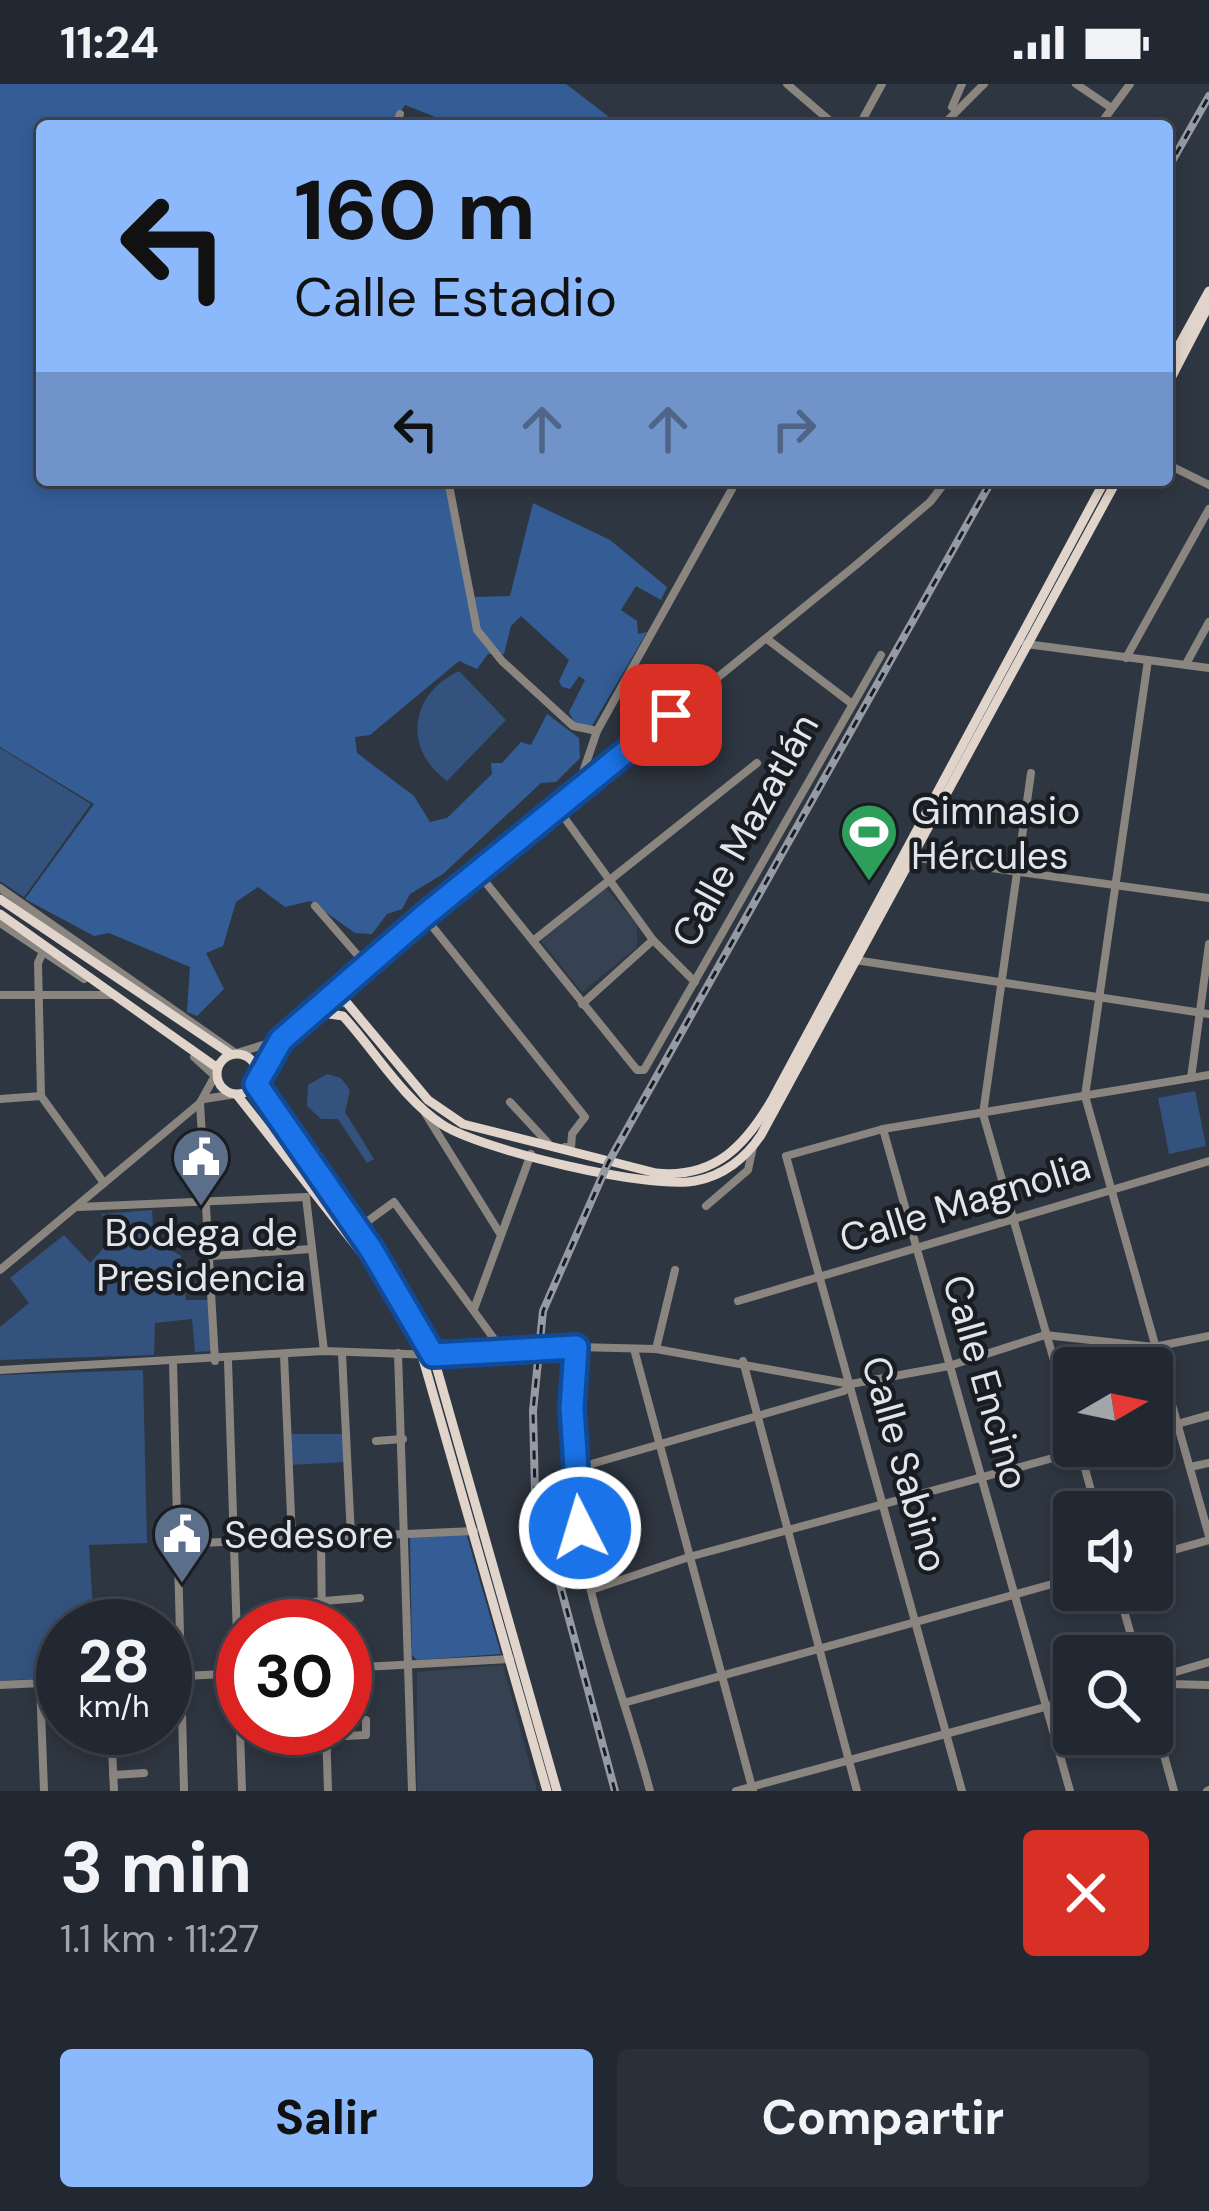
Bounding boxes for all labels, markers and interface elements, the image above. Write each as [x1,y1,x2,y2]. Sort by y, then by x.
text: 11:24 [60,13,159,72]
text: 160 m [294,156,536,265]
icon: left [96,168,252,324]
text: Calle Estadio [294,262,617,333]
icon: left [383,396,449,462]
icon: ahead [509,396,575,462]
icon: ahead [635,396,701,462]
icon: right [761,396,827,462]
pin [620,664,722,766]
icon: arrive [638,682,704,748]
street label: Calle Mazatlán [660,704,830,956]
place label: Gimnasio Hércules [911,785,1080,881]
sports icon: Gimnasio Hércules [838,801,900,883]
public building icon: Bodega de Presidencia [170,1126,232,1208]
street label: Calle Magnolia [833,1140,1097,1264]
place label: Bodega de Presidencia [96,1207,306,1303]
street label: Calle Encino [931,1269,1041,1495]
north arrow [1053,1347,1173,1467]
map controls [1053,1347,1173,1755]
street label: Calle Sabino [850,1350,960,1578]
position arrow [517,1465,643,1591]
button: sound [1053,1491,1173,1611]
public building icon: Sedesore [151,1503,213,1585]
place label: Sedesore [224,1509,394,1560]
speed limit sign: 30 [216,1599,372,1755]
text: 28 [78,1622,150,1701]
button: search [1053,1635,1173,1755]
text: km/h [79,1687,149,1726]
text: 3 min [60,1821,252,1914]
button: close [1023,1830,1149,1956]
text: 1.1 km · 11:27 [60,1913,259,1964]
button: Salir [60,2049,593,2187]
button: Compartir [617,2049,1149,2187]

